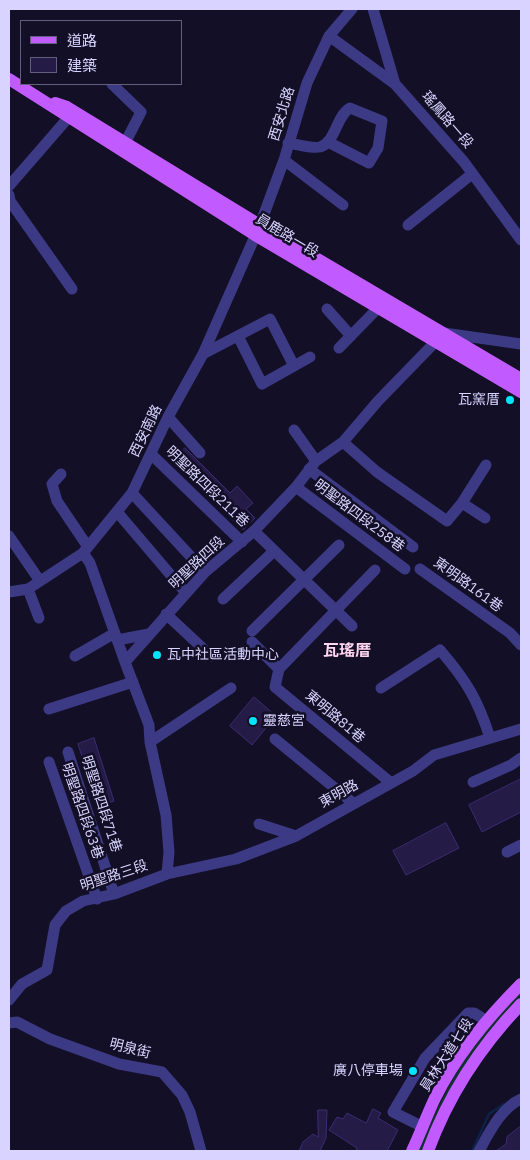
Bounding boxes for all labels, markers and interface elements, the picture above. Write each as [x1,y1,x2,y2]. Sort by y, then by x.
legend [20,20,182,85]
text: 道路 [67,31,97,50]
text: 建築 [67,56,97,75]
street label: 西安北路 [266,85,298,143]
street label: 瑤鳳路一段 [418,88,476,152]
street label: 員鹿路一段 [253,211,321,261]
place label: 瓦窯厝 [458,392,500,408]
marker: 瓦窯厝 [504,394,516,406]
street label: 西安南路 [126,402,166,460]
street label: 明聖路四段211巷 [162,443,252,531]
street label: 明聖路四段258巷 [310,476,408,556]
street label: 明聖路四段 [166,533,228,593]
street label: 東明路161巷 [430,554,506,616]
district label: 瓦瑤厝 [323,641,371,661]
place label: 瓦中社區活動中心 [167,647,279,663]
marker: 瓦中社區活動中心 [151,649,163,661]
street label: 東明路81巷 [302,687,368,747]
place label: 靈慈宮 [263,713,305,729]
marker: 靈慈宮 [247,715,259,727]
street label: 明聖路四段71巷 [77,753,125,855]
street label: 明聖路四段63巷 [58,761,106,861]
street label: 東明路 [317,776,361,812]
street label: 明聖路三段 [78,857,150,895]
street label: 員林大道七段 [417,1015,477,1095]
street label: 明泉街 [108,1036,152,1062]
place label: 廣八停車場 [333,1063,403,1079]
marker: 廣八停車場 [407,1065,419,1077]

